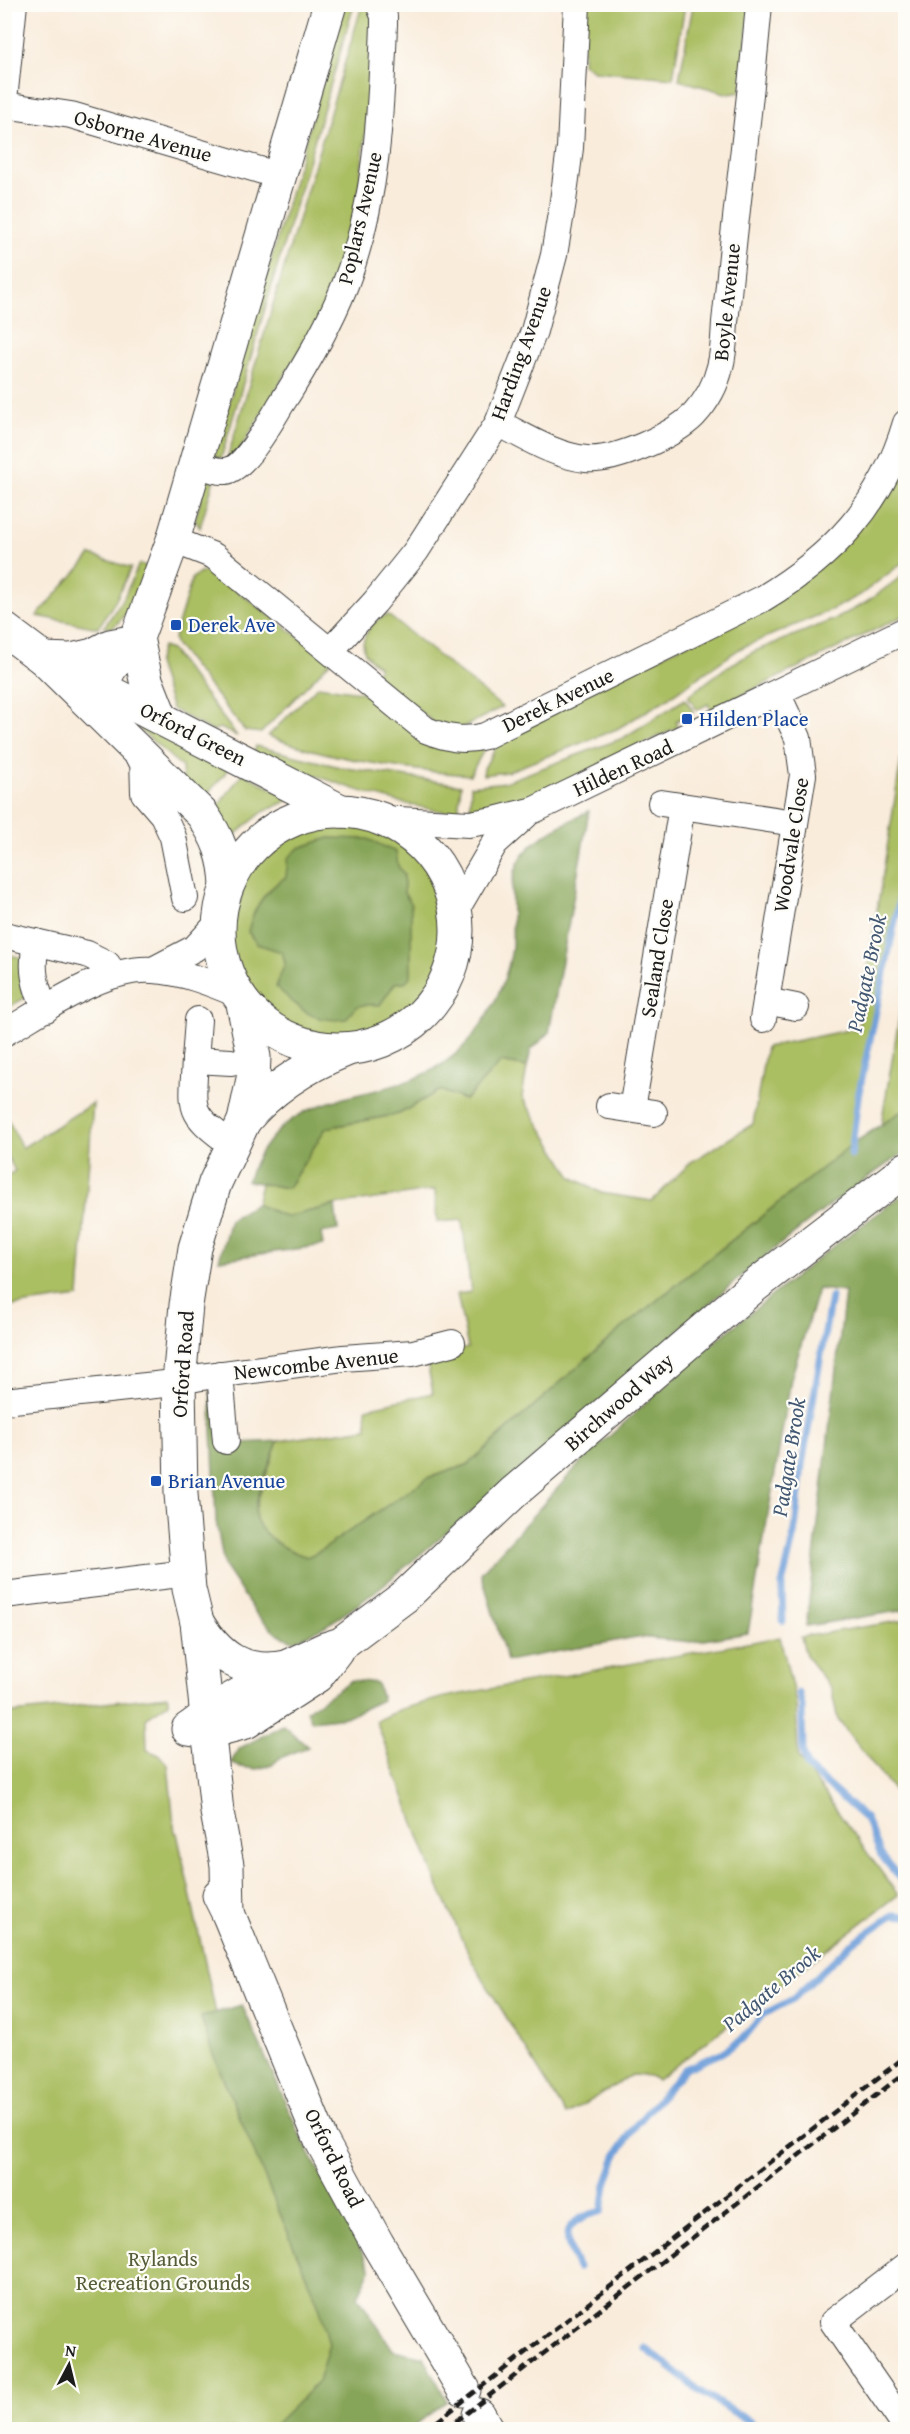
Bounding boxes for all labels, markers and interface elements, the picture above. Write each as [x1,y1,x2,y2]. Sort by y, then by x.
street label: Osborne Avenue [71,101,216,170]
street label: Poplars Avenue [329,148,390,287]
street label: Boyle Avenue [705,242,748,362]
street label: Harding Avenue [482,281,559,424]
place label: Derek Ave [188,609,276,640]
marker: Derek Ave [169,618,183,632]
street label: Derek Avenue [497,659,619,740]
street label: Orford Green [135,694,252,774]
place label: Hilden Place [699,703,809,734]
marker: Hilden Place [680,712,694,726]
street label: Hilden Road [568,731,679,804]
street label: Woodvale Close [765,775,816,915]
street label: Sealand Close [632,896,681,1019]
water label: Padgate Brook [838,910,894,1036]
street label: Orford Road [163,1309,202,1418]
street label: Newcombe Avenue [232,1339,400,1388]
street label: Birchwood Way [557,1345,681,1458]
water label: Padgate Brook [763,1394,813,1520]
place label: Brian Avenue [168,1465,285,1496]
marker: Brian Avenue [149,1474,163,1488]
water label: Padgate Brook [714,1937,828,2039]
street label: Orford Road [297,2103,372,2213]
park label: Rylands Recreation Grounds [76,2243,250,2298]
north arrow [39,2335,99,2395]
text: N [64,2338,78,2363]

